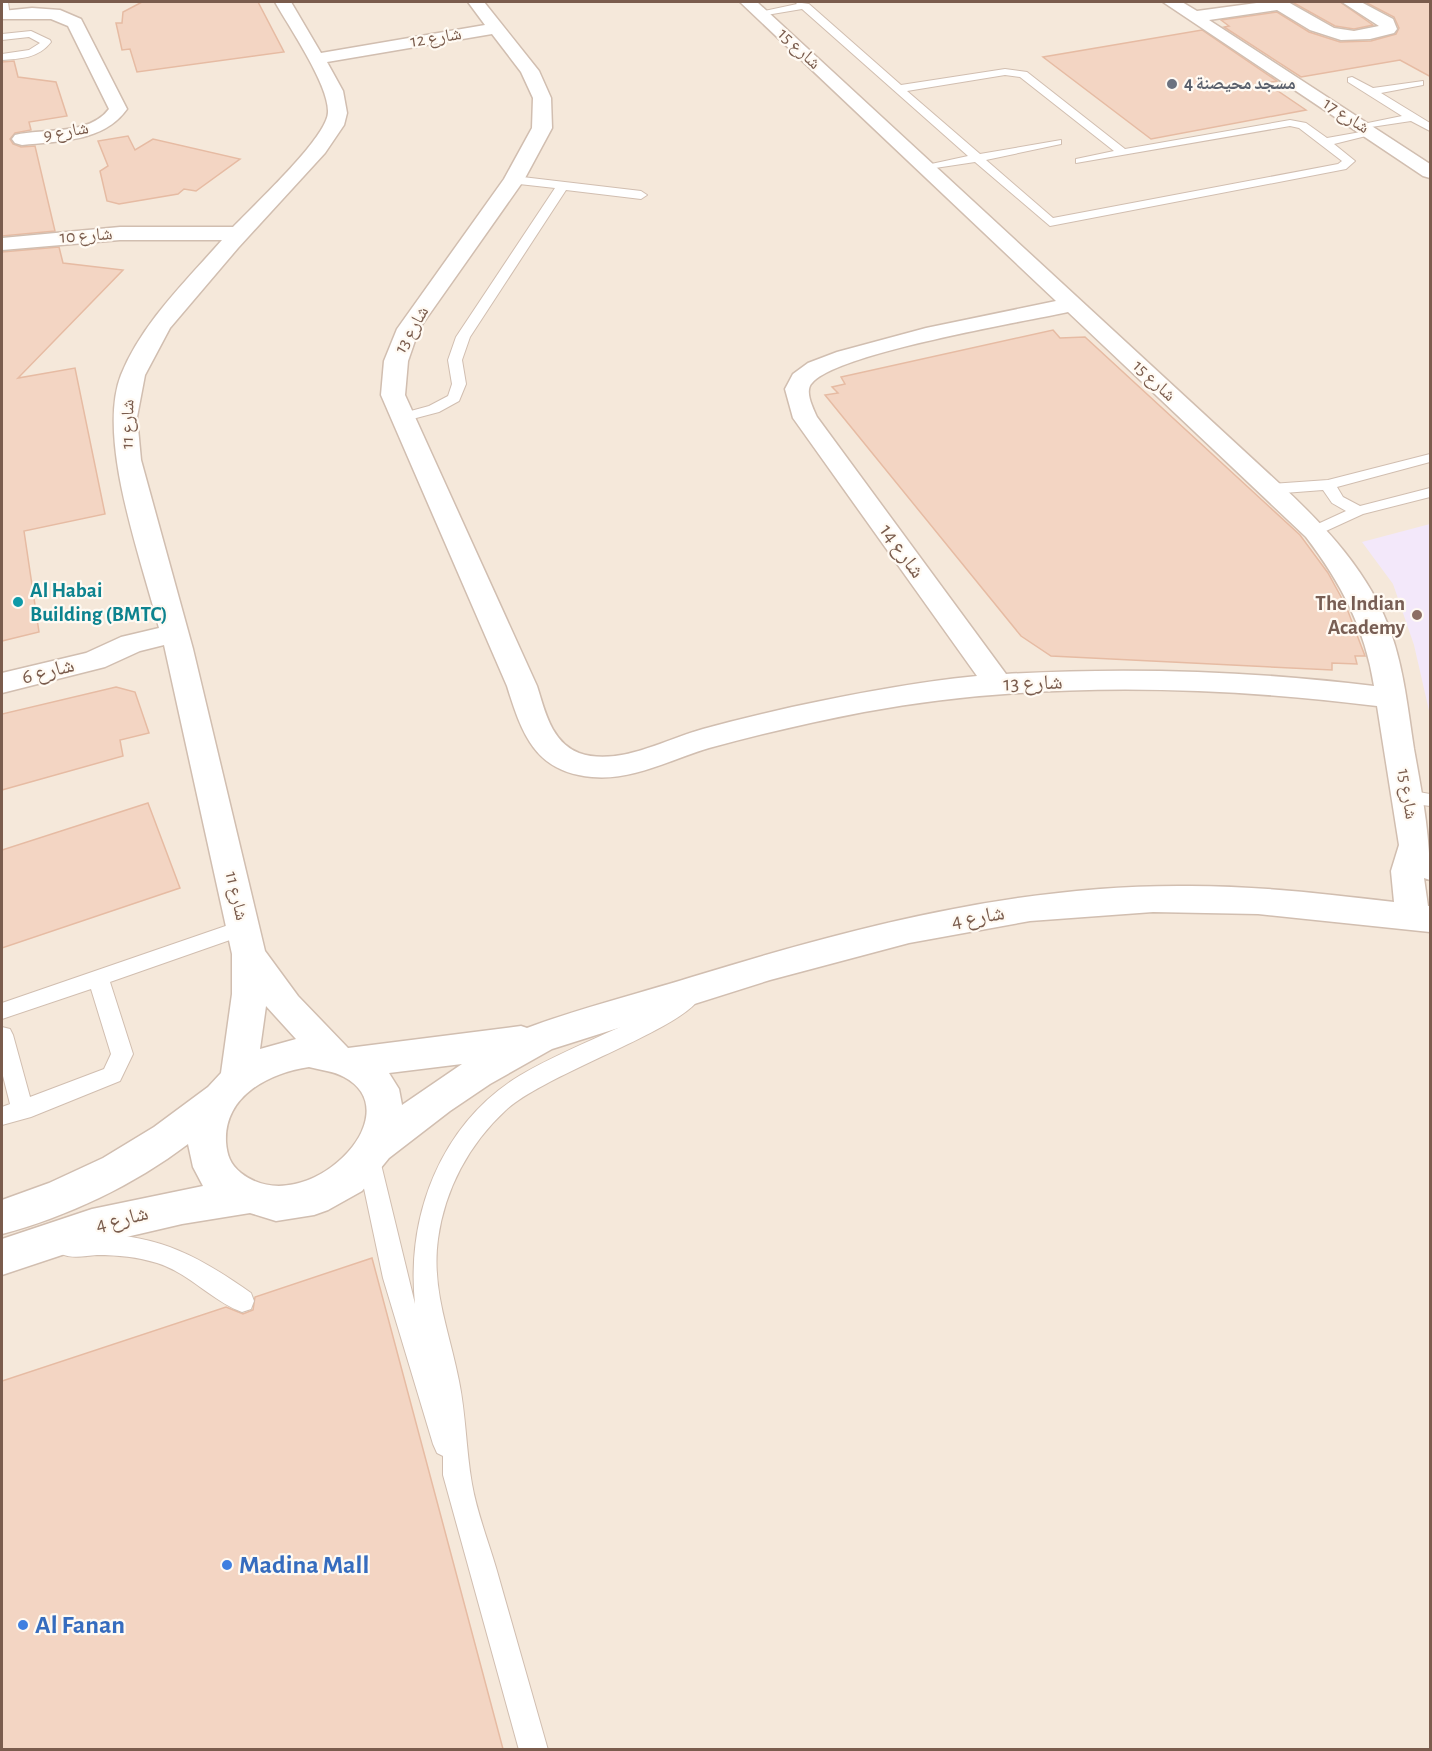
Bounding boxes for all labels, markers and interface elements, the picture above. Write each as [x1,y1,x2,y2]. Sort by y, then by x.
street label: شارع 12 [409,25,463,52]
street label: شارع 15 [774,25,824,74]
place label: مسجد محيصنة 4 [1184,75,1296,93]
marker: مسجد محيصنة 4 [1165,77,1179,91]
street label: شارع 17 [1319,95,1372,138]
street label: شارع 9 [42,119,90,146]
street label: شارع 10 [59,225,113,248]
street label: شارع 13 [392,303,433,357]
street label: شارع 15 [1129,357,1179,406]
street label: شارع 11 [119,399,138,449]
street label: شارع 14 [874,520,928,583]
place label: Al Habai Building (BMTC) [30,580,168,625]
place label: The Indian Academy [1315,593,1406,638]
marker: Al Habai Building (BMTC) [11,595,25,609]
marker: The Indian Academy [1410,608,1424,622]
street label: شارع 6 [20,654,77,690]
street label: شارع 13 [1003,671,1063,697]
street label: شارع 15 [1393,767,1420,821]
street label: شارع 11 [221,870,250,922]
street label: شارع 4 [950,902,1007,934]
street label: شارع 4 [94,1202,151,1238]
place label: Madina Mall [239,1552,369,1578]
marker: Madina Mall [220,1558,234,1572]
place label: Al Fanan [35,1612,125,1638]
marker: Al Fanan [16,1618,30,1632]

